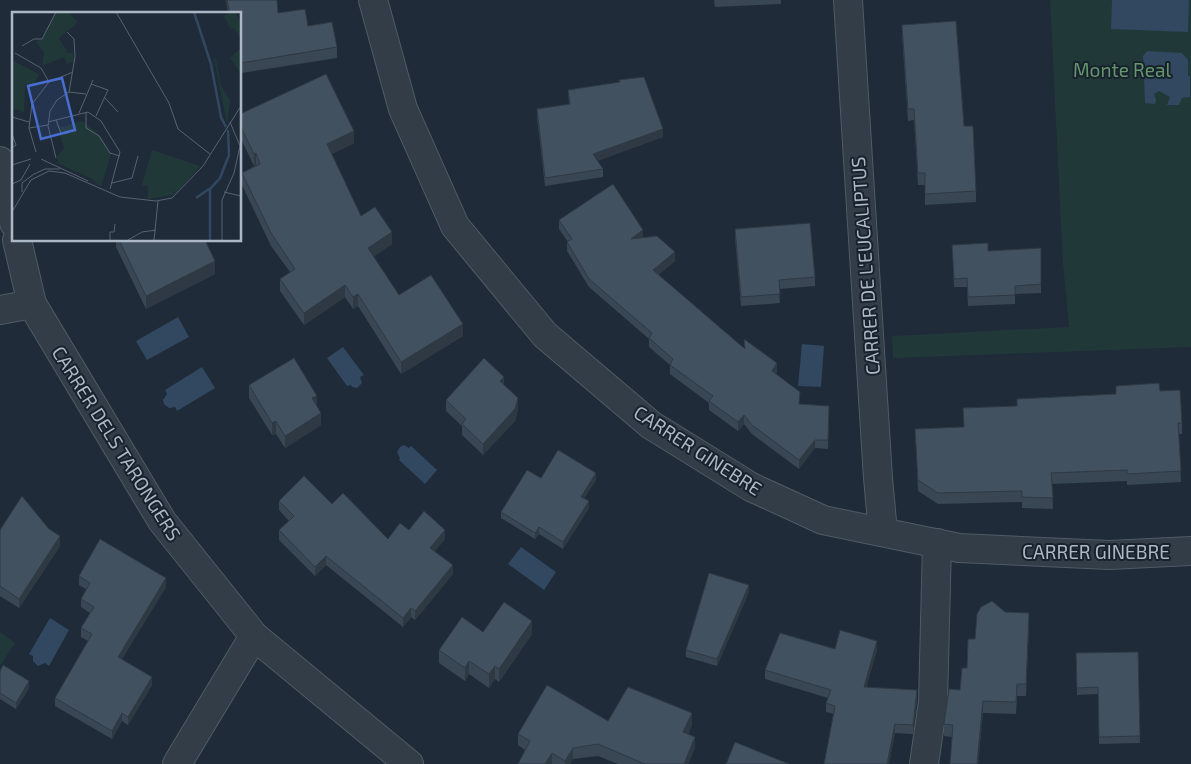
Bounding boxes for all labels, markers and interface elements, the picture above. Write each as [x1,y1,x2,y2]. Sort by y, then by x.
inset map [12,12,241,241]
park label: Monte Real [1073,58,1171,81]
street label: CARRER DE L'EUCALIPTUS [846,156,884,376]
street label: CARRER DELS TARONGERS [48,342,186,544]
street label: CARRER GINEBRE [630,400,766,500]
street label: CARRER GINEBRE [1022,540,1170,563]

